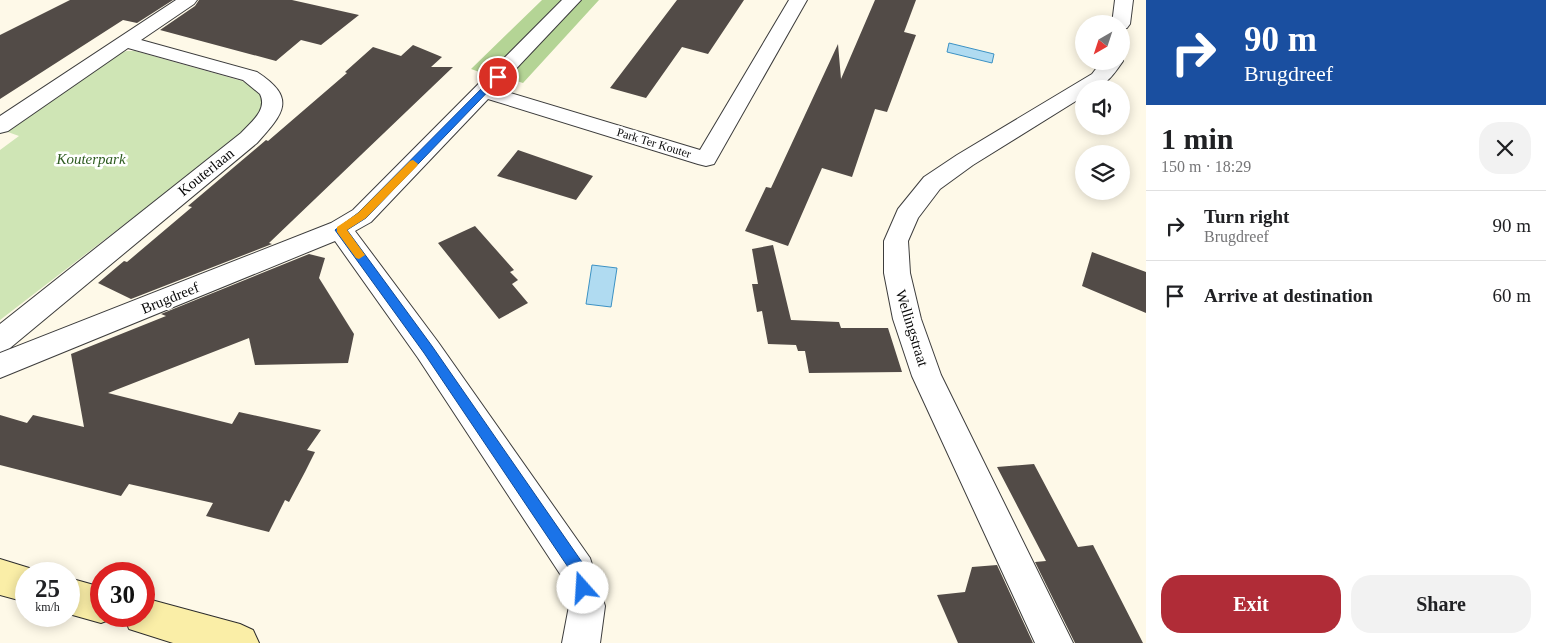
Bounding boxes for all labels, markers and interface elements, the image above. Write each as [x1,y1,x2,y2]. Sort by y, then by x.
north arrow [1075,15,1130,70]
map controls [1075,15,1130,200]
icon: right [1161,20,1226,85]
text: 90 m [1244,20,1317,59]
pin [477,56,519,98]
text: Brugdreef [1244,61,1333,86]
icon: arrive [484,63,512,91]
button: sound [1075,80,1130,135]
text: 1 min [1161,122,1234,155]
button: close [1479,122,1531,174]
street label: Park Ter Kouter [615,125,693,161]
street label: Kouterlaan [175,145,237,199]
button: layers [1075,145,1130,200]
park label: Kouterpark [55,151,126,167]
text: 150 m · 18:29 [1161,158,1251,175]
text: Turn right [1204,206,1289,227]
icon: right [1161,212,1189,240]
text: 90 m [1492,215,1531,236]
text: Brugdreef [1204,228,1269,245]
street label: Brugdreef [139,279,201,317]
icon: arrive [1161,282,1189,310]
text: Arrive at destination [1204,285,1373,306]
text: 60 m [1492,285,1531,306]
street label: Wellingstraat [893,288,932,369]
position arrow [556,561,608,613]
speed limit sign: 30 [90,562,155,627]
text: 25 [35,575,60,602]
button: Exit [1161,575,1341,633]
button: Share [1351,575,1531,633]
text: km/h [35,600,60,614]

